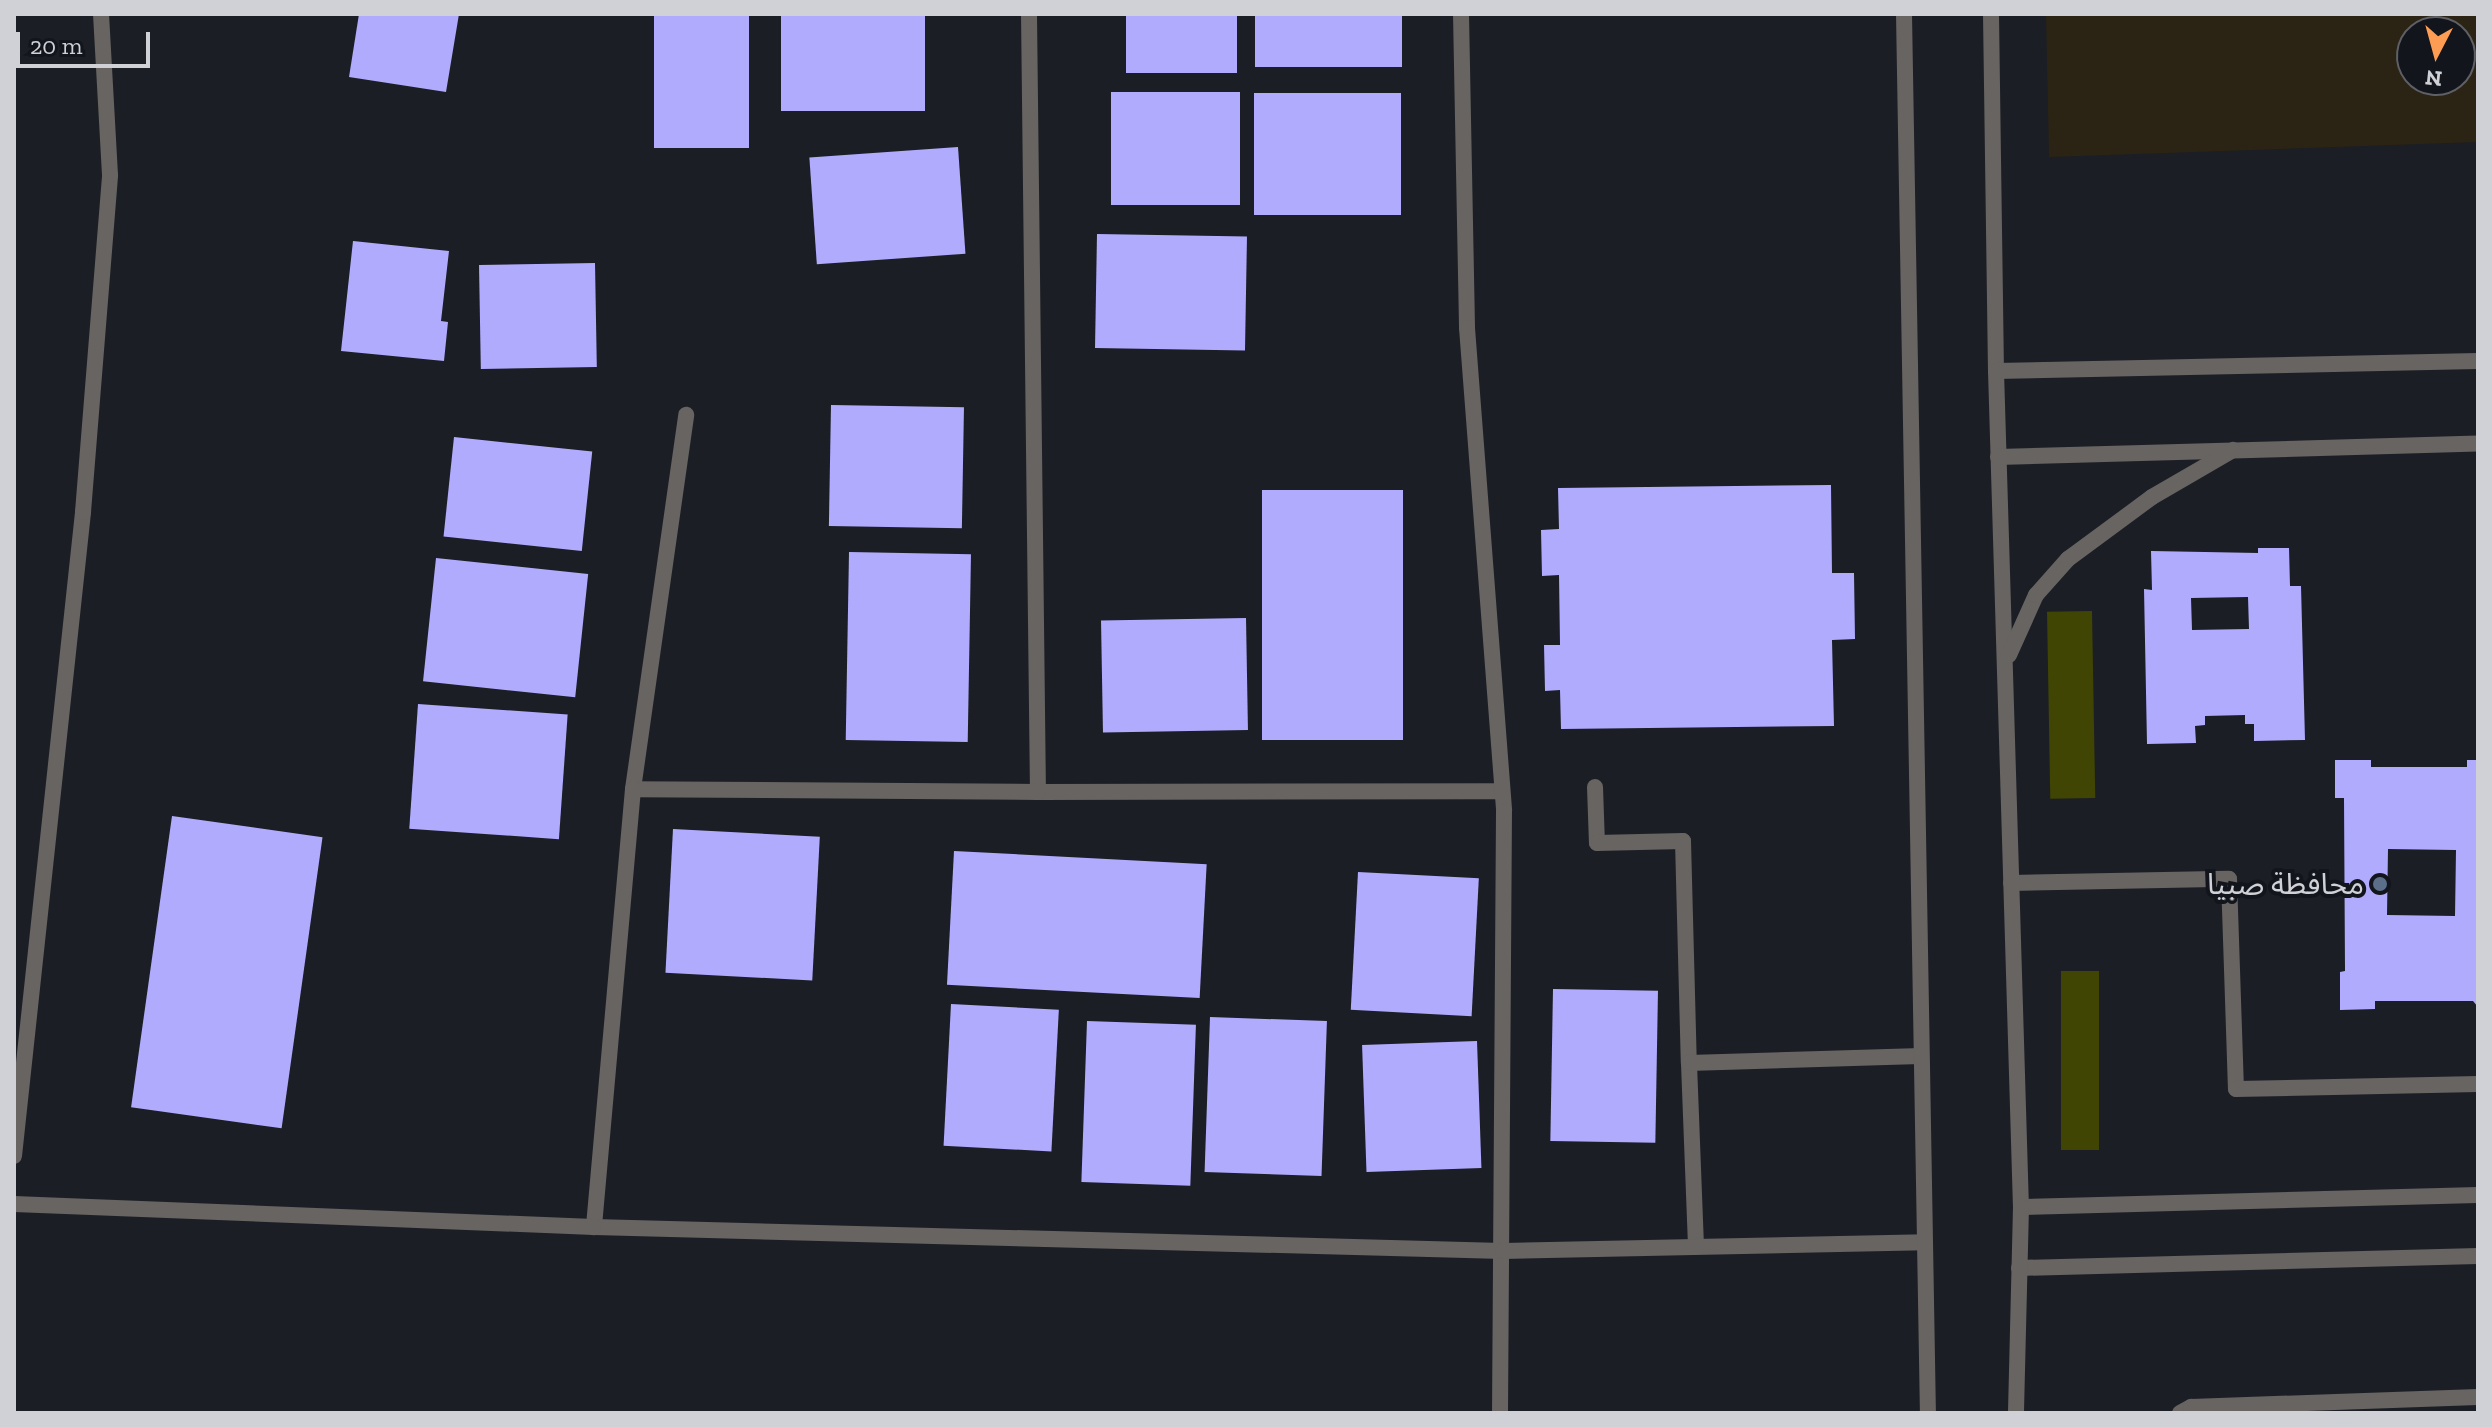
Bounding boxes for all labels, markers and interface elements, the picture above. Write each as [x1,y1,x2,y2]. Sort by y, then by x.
scale bar [20,16,154,66]
north arrow [2396,16,2476,96]
text: 20 m [30,31,82,60]
text: N [2424,64,2443,93]
place label: محافظة صبيا [2207,866,2364,902]
marker: محافظة صبيا [2371,875,2389,893]

